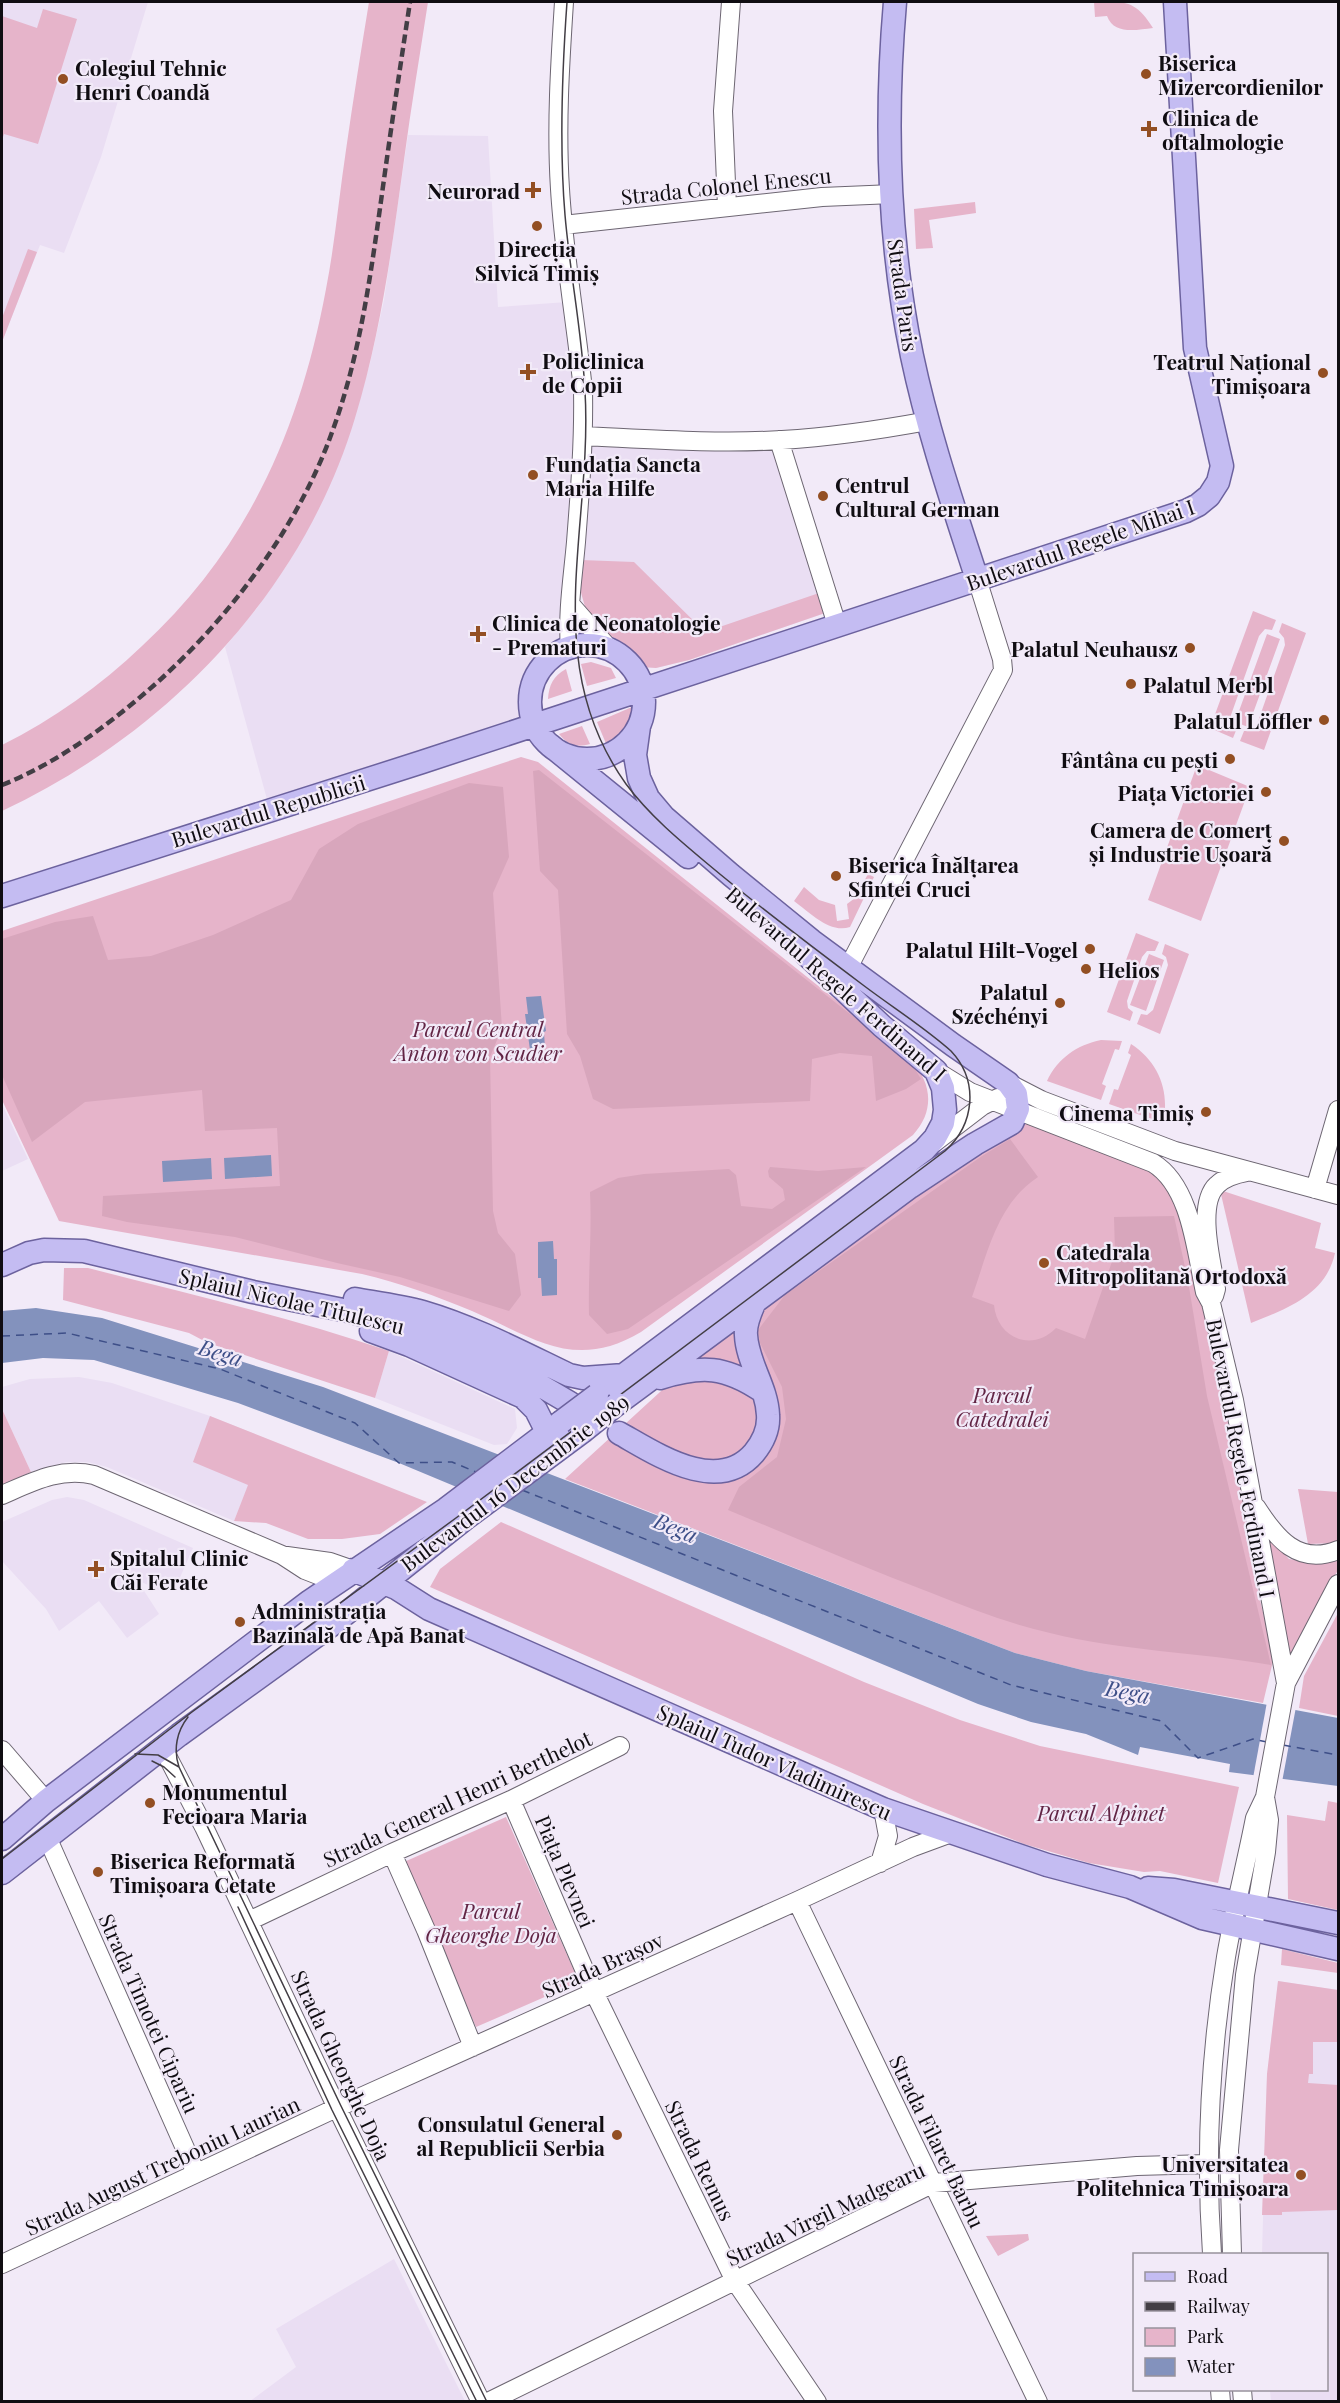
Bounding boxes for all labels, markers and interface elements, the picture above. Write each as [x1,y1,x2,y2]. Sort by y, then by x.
place label: Biserica Mizercordienilor [1158,48,1323,100]
place label: Colegiul Tehnic Henri Coandă [75,53,227,105]
marker: Biserica Mizercordienilor [1139,67,1153,81]
marker: Colegiul Tehnic Henri Coandă [56,72,70,86]
place label: Clinica de oftalmologie [1162,103,1284,155]
marker: Clinica de oftalmologie [1140,120,1158,138]
street label: Strada Colonel Enescu [619,160,833,210]
place label: Neurorad [427,176,520,204]
marker: Neurorad [524,181,542,199]
marker: Direcția Silvică Timiș [530,219,544,233]
place label: Direcția Silvică Timiș [475,234,599,287]
street label: Strada Paris [882,237,926,353]
place label: Policlinica de Copii [542,346,644,398]
place label: Teatrul Național Timișoara [1153,347,1311,400]
marker: Policlinica de Copii [519,363,537,381]
marker: Teatrul Național Timișoara [1316,366,1330,380]
place label: Fundația Sancta Maria Hilfe [545,449,701,501]
marker: Fundația Sancta Maria Hilfe [526,468,540,482]
place label: Centrul Cultural German [835,470,1000,522]
marker: Centrul Cultural German [816,489,830,503]
street label: Bulevardul Regele Mihai I [962,492,1198,596]
place label: Clinica de Neonatologie - Prematuri [492,608,721,660]
marker: Clinica de Neonatologie - Prematuri [469,625,487,643]
place label: Palatul Neuhausz [1011,634,1178,662]
marker: Palatul Neuhausz [1183,641,1197,655]
place label: Palatul Merbl [1143,670,1274,698]
marker: Palatul Merbl [1124,677,1138,691]
place label: Palatul Löffler [1173,706,1312,734]
marker: Palatul Löffler [1317,713,1331,727]
place label: Fântâna cu pești [1060,745,1218,774]
marker: Fântâna cu pești [1223,752,1237,766]
street label: Bulevardul Republicii [167,767,369,853]
place label: Piața Victoriei [1118,778,1254,807]
marker: Piața Victoriei [1259,785,1273,799]
place label: Camera de Comerț și Industrie Ușoară [1089,815,1273,868]
marker: Camera de Comerț și Industrie Ușoară [1277,834,1291,848]
place label: Biserica Înălțarea Sfintei Cruci [848,850,1019,902]
marker: Biserica Înălțarea Sfintei Cruci [829,869,843,883]
street label: Bulevardul Regele Ferdinand I [721,879,953,1087]
place label: Palatul Hilt-Vogel [905,935,1078,963]
marker: Palatul Hilt-Vogel [1083,942,1097,956]
place label: Helios [1098,955,1160,983]
marker: Helios [1079,962,1093,976]
place label: Palatul Széchényi [951,977,1048,1029]
marker: Palatul Széchényi [1053,996,1067,1010]
park label: Parcul Central Anton von Scudier [392,1014,563,1066]
place label: Cinema Timiș [1059,1098,1194,1127]
marker: Cinema Timiș [1199,1105,1213,1119]
place label: Catedrala Mitropolitană Ortodoxă [1056,1237,1287,1289]
marker: Catedrala Mitropolitană Ortodoxă [1037,1256,1051,1270]
street label: Splaiul Nicolae Titulescu [176,1260,408,1340]
street label: Bulevardul Regele Ferdinand I [1201,1316,1283,1600]
water label: Bega [194,1331,247,1373]
park label: Parcul Catedralei [955,1380,1049,1432]
street label: Bulevardul 16 Decembrie 1989 [394,1387,634,1577]
water label: Bega [649,1504,702,1549]
place label: Spitalul Clinic Căi Ferate [110,1543,248,1595]
marker: Spitalul Clinic Căi Ferate [87,1560,105,1578]
place label: Administrația Bazinală de Apă Banat [251,1596,466,1648]
marker: Administrația Bazinală de Apă Banat [233,1615,247,1629]
water label: Bega [1102,1672,1153,1710]
street label: Splaiul Tudor Vladimirescu [653,1697,897,1825]
street label: Strada General Henri Berthelot [318,1723,596,1873]
place label: Monumentul Fecioara Maria [162,1777,307,1829]
marker: Monumentul Fecioara Maria [143,1796,157,1810]
park label: Parcul Alpinet [1036,1798,1166,1826]
street label: Piața Plevnei [529,1810,602,1932]
place label: Biserica Reformată Timișoara Cetate [110,1846,295,1899]
marker: Biserica Reformată Timișoara Cetate [91,1865,105,1879]
park label: Parcul Gheorghe Doja [425,1896,557,1948]
street label: Strada Timotei Cipariu [93,1909,207,2117]
street label: Strada Brașov [537,1924,668,2004]
street label: Strada Gheorghe Doja [286,1965,399,2165]
street label: Strada Filaret Barbu [884,2050,992,2232]
street label: Strada August Treboniu Laurian [20,2089,304,2241]
street label: Strada Remus [660,2095,742,2225]
place label: Consulatul General al Republicii Serbia [417,2109,605,2161]
marker: Consulatul General al Republicii Serbia [610,2128,624,2142]
place label: Universitatea Politehnica Timișoara [1076,2149,1289,2202]
street label: Strada Virgil Madgearu [721,2155,929,2271]
marker: Universitatea Politehnica Timișoara [1294,2168,1308,2182]
legend [1133,2253,1328,2391]
text: Road [1187,2264,1228,2288]
text: Railway [1187,2294,1250,2318]
text: Park [1187,2324,1224,2348]
text: Water [1186,2354,1235,2378]

